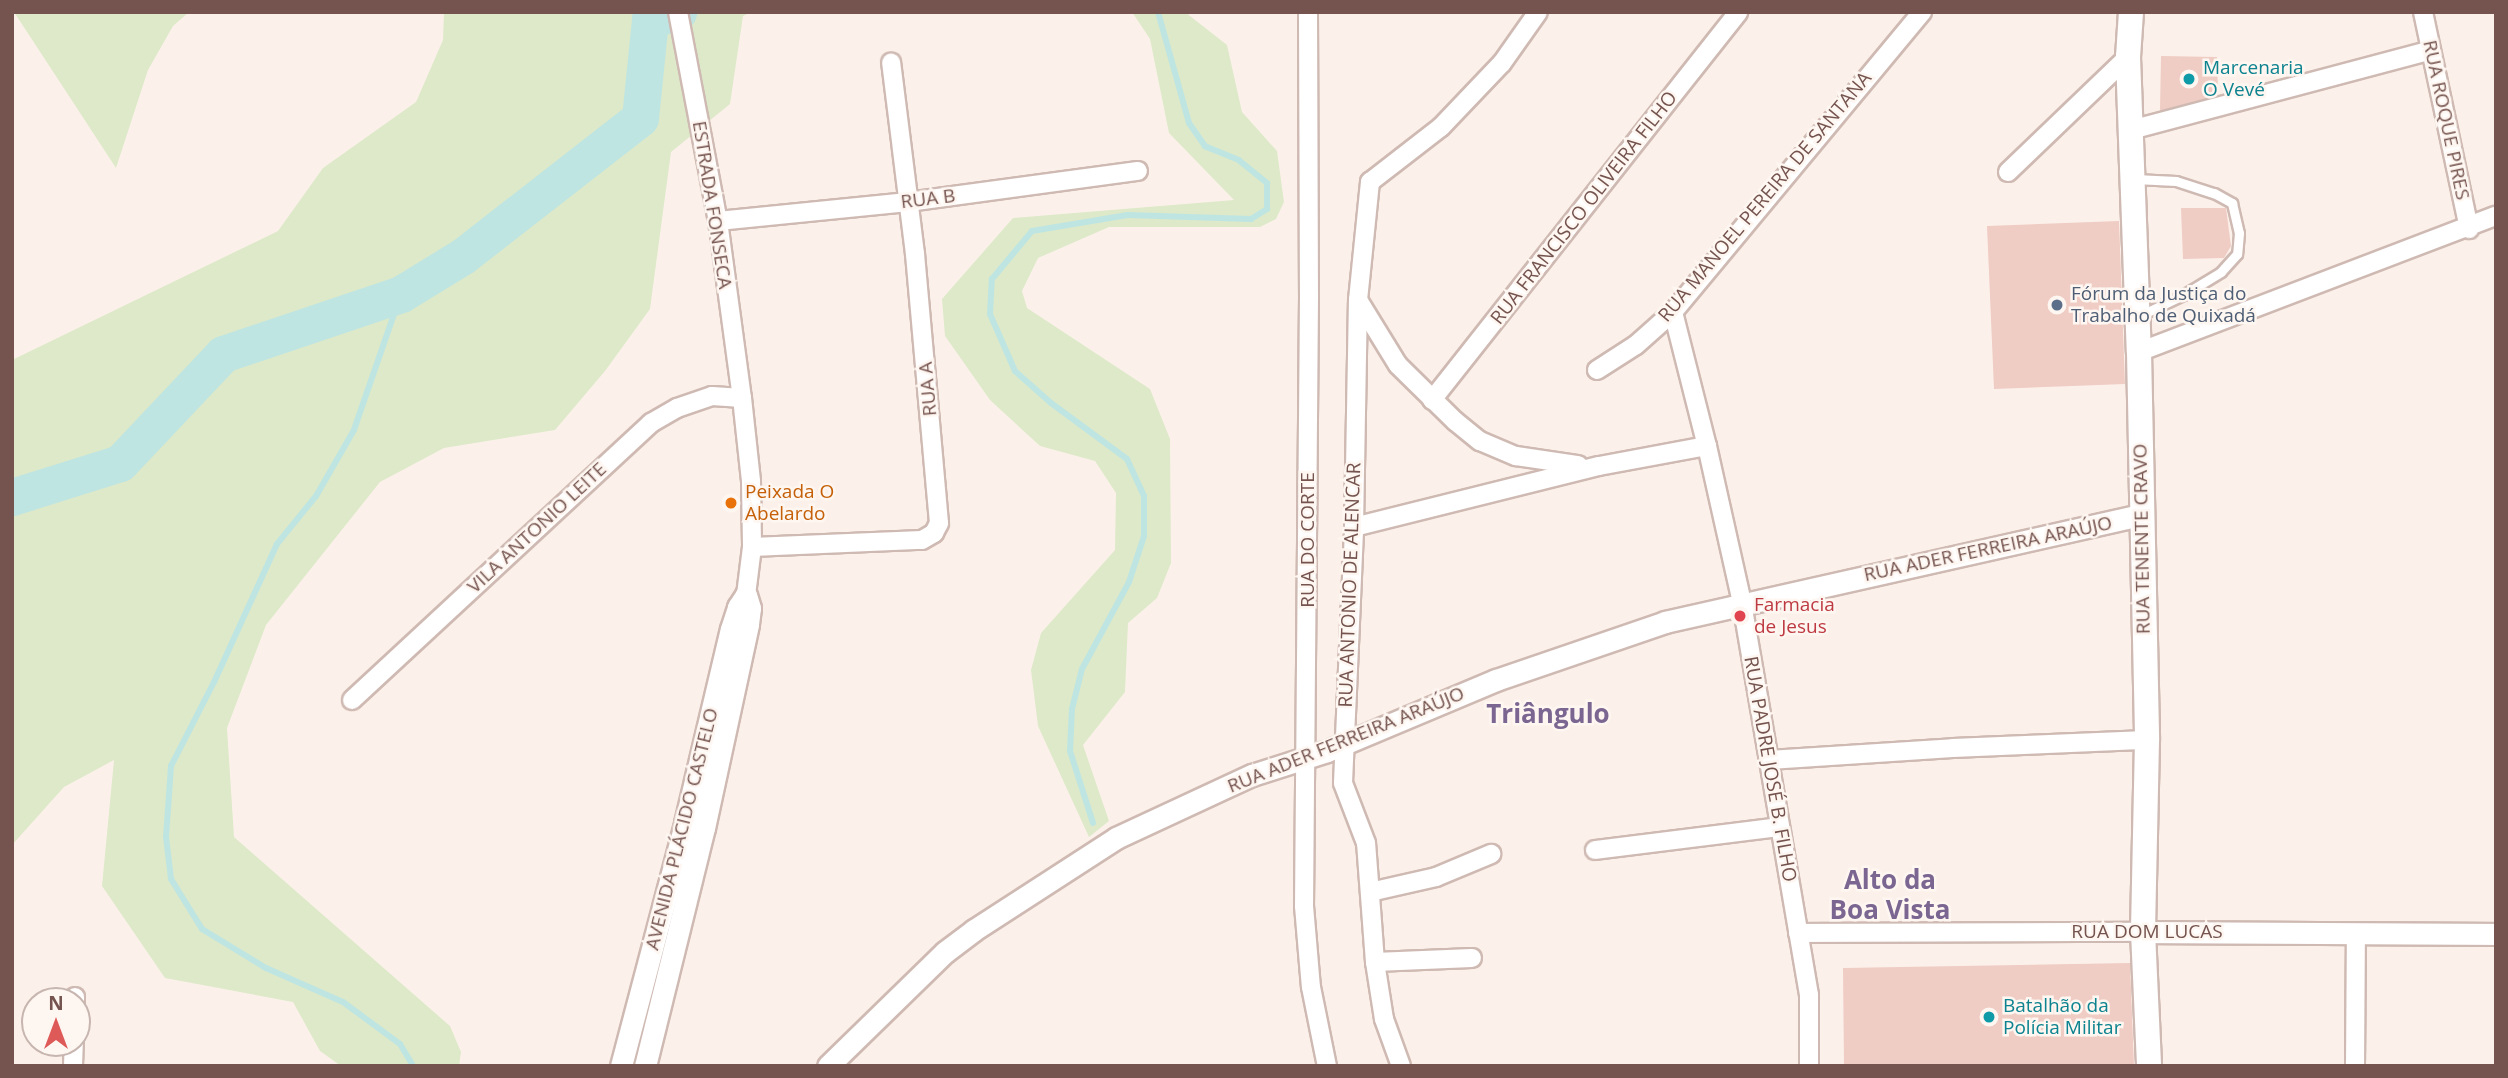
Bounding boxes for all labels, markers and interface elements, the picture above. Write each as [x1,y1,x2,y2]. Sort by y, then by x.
street label: RUA ROQUE PIRES [2418,38,2474,202]
place label: Marcenaria O Vevé [2203,57,2304,101]
street label: RUA MANOEL PEREIRA DE SANTANA [1654,67,1876,327]
marker: Marcenaria O Vevé [2181,71,2197,87]
street label: RUA FRANCISCO OLIVEIRA FILHO [1486,87,1682,329]
street label: ESTRADA FONSECA [687,119,737,291]
street label: RUA B [899,184,957,214]
place label: Fórum da Justiça do Trabalho de Quixadá [2071,283,2256,327]
marker: Fórum da Justiça do Trabalho de Quixadá [2049,297,2065,313]
street label: RUA A [914,361,942,417]
street label: RUA TENENTE CRAVO [2129,444,2155,634]
street label: VILA ANTONIO LEITE [463,458,611,598]
street label: RUA ANTONIO DE ALENCAR [1334,462,1366,708]
street label: RUA DO CORTE [1297,472,1319,608]
place label: Peixada O Abelardo [745,481,834,525]
marker: Peixada O Abelardo [723,495,739,511]
street label: RUA ADER FERREIRA ARAÚJO [1862,512,2114,586]
place label: Farmacia de Jesus [1754,594,1835,638]
marker: Farmacia de Jesus [1732,608,1748,624]
street label: RUA PADRE JOSÉ B. FILHO [1739,654,1801,884]
street label: RUA ADER FERREIRA ARAÚJO [1224,682,1468,798]
district label: Triângulo [1486,698,1610,730]
street label: AVENIDA PLÁCIDO CASTELO [641,706,723,952]
district label: Alto da Boa Vista [1830,864,1950,926]
street label: RUA DOM LUCAS [2071,921,2223,943]
north arrow [21,987,91,1057]
text: N [48,990,64,1016]
place label: Batalhão da Polícia Militar [2003,995,2121,1039]
marker: Batalhão da Polícia Militar [1981,1009,1997,1025]

